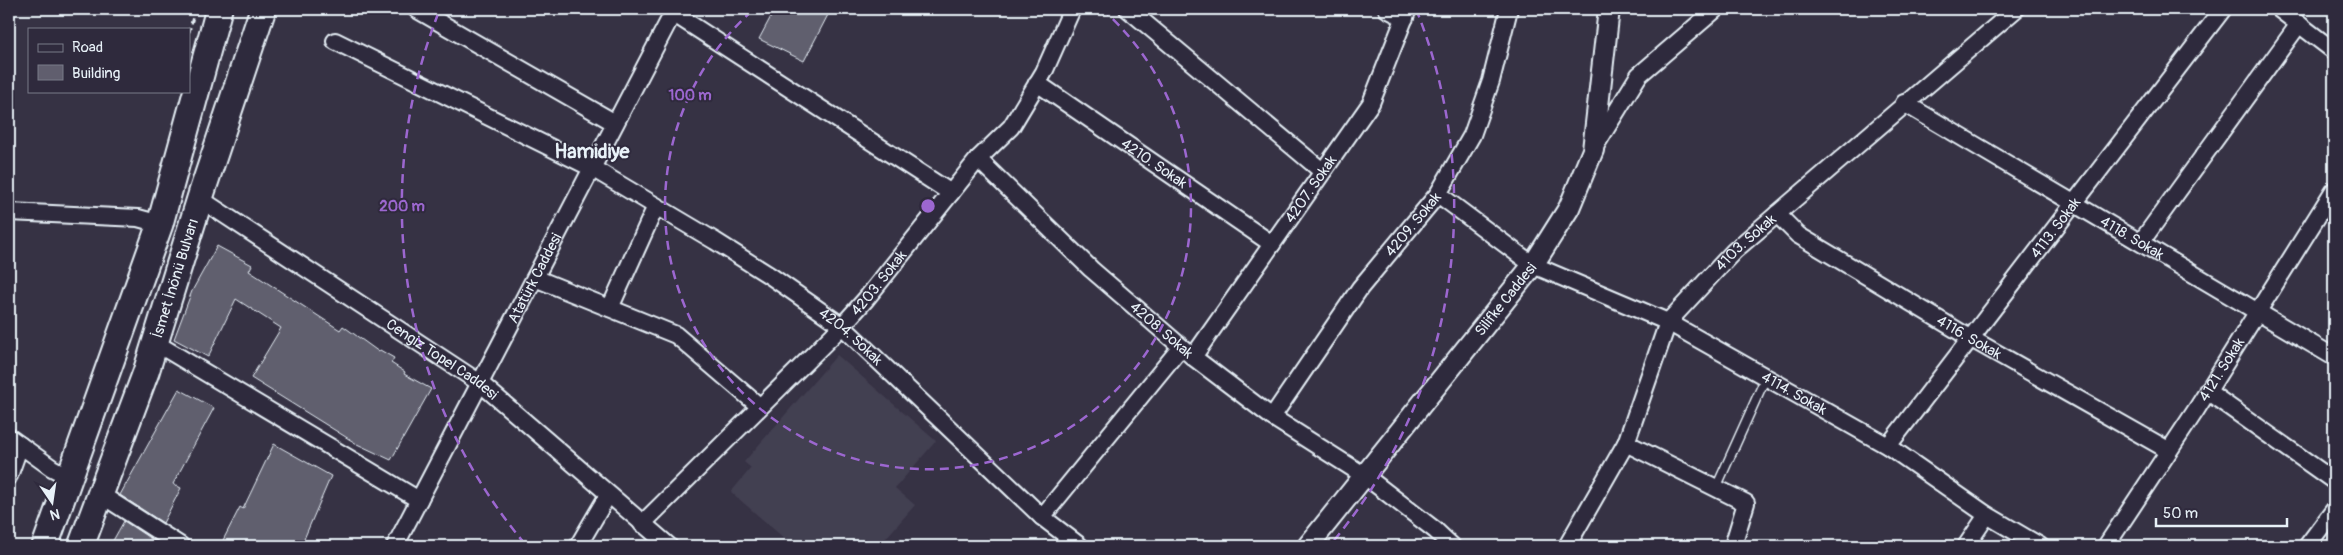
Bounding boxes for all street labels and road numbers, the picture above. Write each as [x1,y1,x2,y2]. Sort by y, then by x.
street label: 4210. Sokak [1117,134,1192,193]
street label: 4207. Sokak [1280,151,1341,227]
street label: 4209. Sokak [1381,188,1446,260]
street label: 4113. Sokak [2026,193,2085,262]
street label: 4103. Sokak [1711,209,1780,275]
street label: 4118. Sokak [2097,212,2168,264]
street label: İsmet İnönü Bulvarı [148,216,203,340]
street label: Atatürk Caddesi [503,230,566,326]
street label: 4203. Sokak [846,246,911,319]
street label: Silifke Caddesi [1470,259,1541,340]
street label: 4208. Sokak [1126,297,1198,363]
street label: 4204. Sokak [815,303,887,370]
street label: 4116. Sokak [1933,311,2006,364]
street label: Cengiz Topel Caddesi [383,314,502,404]
street label: 4121. Sokak [2194,333,2249,405]
street label: 4114. Sokak [1758,367,1831,419]

